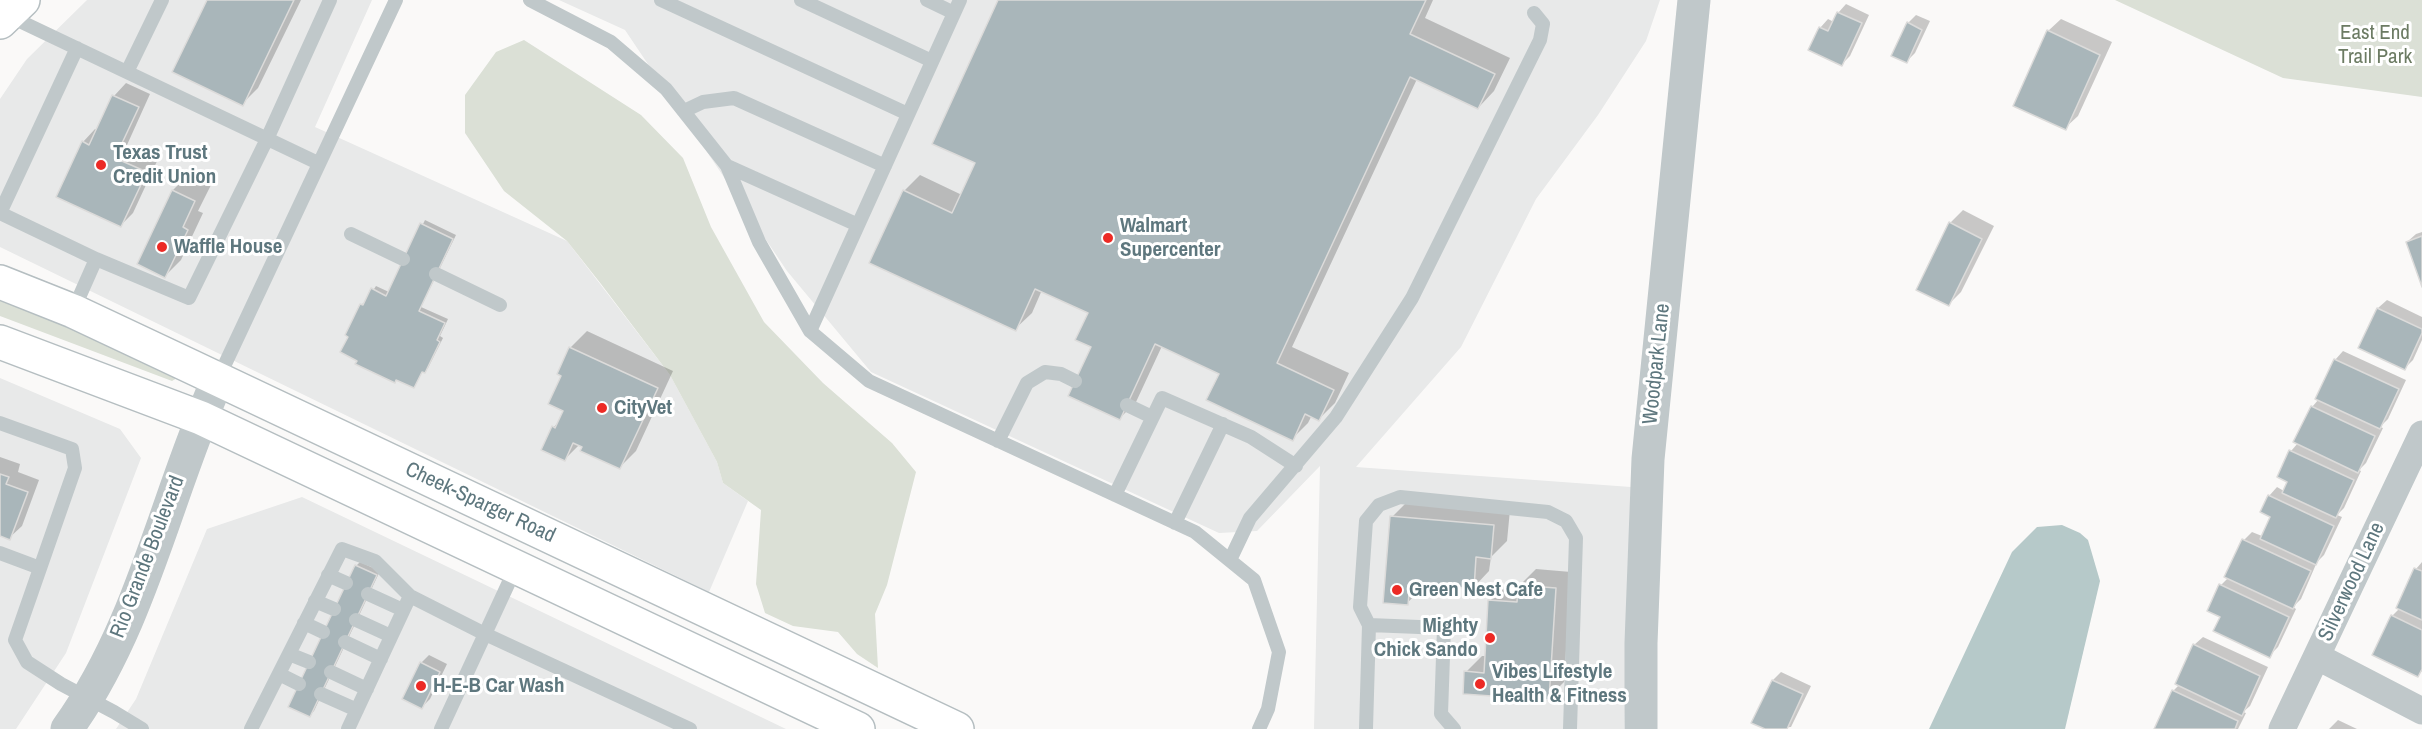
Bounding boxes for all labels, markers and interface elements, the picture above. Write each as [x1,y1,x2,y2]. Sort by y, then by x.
park label: East End Trail Park [2338,20,2412,70]
place label: Texas Trust Credit Union [113,140,216,190]
marker: Texas Trust Credit Union [94,158,108,172]
place label: Walmart Supercenter [1120,213,1220,263]
marker: Walmart Supercenter [1101,231,1115,245]
place label: Waffle House [174,234,282,260]
marker: Waffle House [155,240,169,254]
street label: Woodpark Lane [1638,302,1676,426]
place label: CityVet [614,395,672,421]
marker: CityVet [595,401,609,415]
street label: Cheek-Sparger Road [401,457,559,549]
street label: Rio Grande Boulevard [106,473,190,641]
street label: Silverwood Lane [2313,519,2391,645]
place label: Green Nest Cafe [1409,577,1543,603]
marker: Green Nest Cafe [1390,583,1404,597]
place label: Mighty Chick Sando [1374,613,1478,663]
marker: Mighty Chick Sando [1483,631,1497,645]
place label: Vibes Lifestyle Health & Fitness [1492,659,1627,709]
place label: H-E-B Car Wash [433,673,564,699]
marker: Vibes Lifestyle Health & Fitness [1473,677,1487,691]
marker: H-E-B Car Wash [414,679,428,693]

